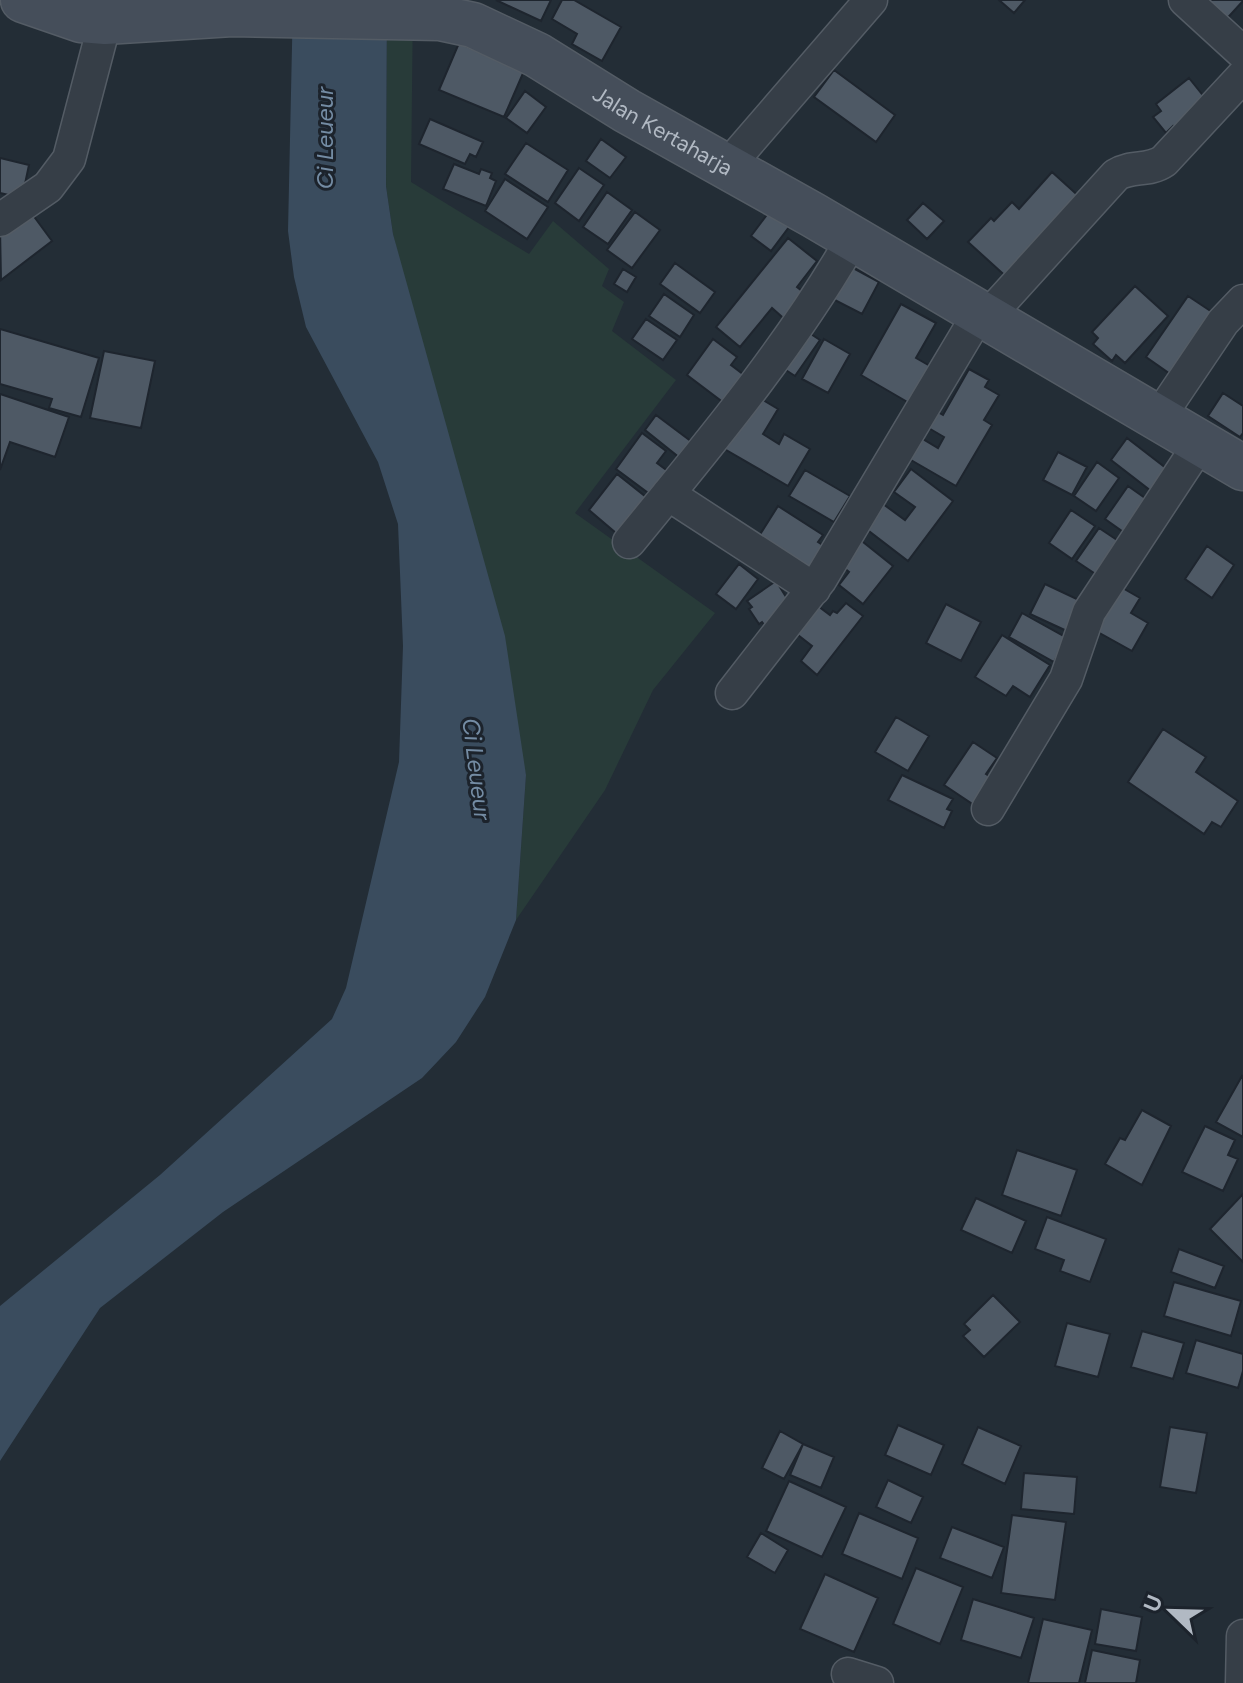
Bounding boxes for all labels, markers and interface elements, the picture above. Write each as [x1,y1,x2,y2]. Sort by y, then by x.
street label: Jalan Kertaharja [588,80,738,181]
water label: Ci Leueur [310,86,339,189]
water label: Ci Leueur [456,716,498,822]
north arrow [1131,1571,1211,1651]
text: U [1138,1591,1169,1616]

